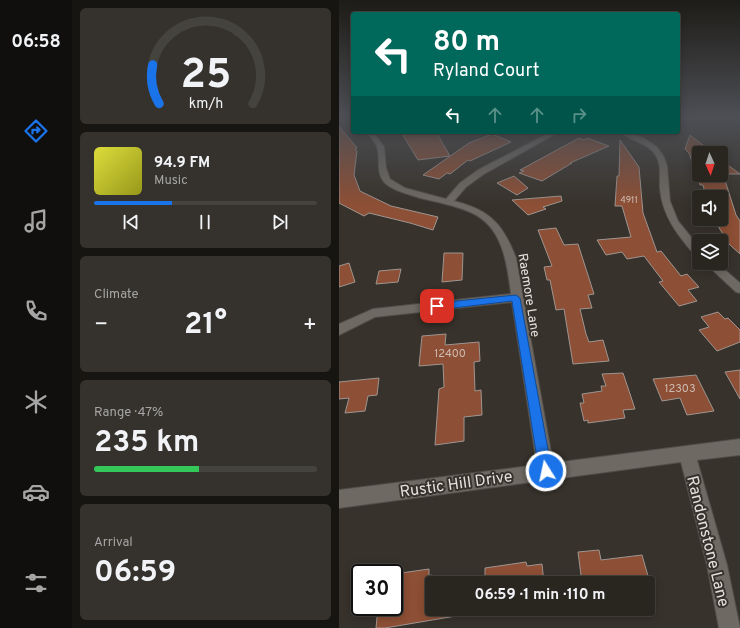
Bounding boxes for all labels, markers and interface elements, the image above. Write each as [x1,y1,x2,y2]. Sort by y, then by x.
text: 80 m [433,25,500,61]
icon: left [367,28,419,80]
text: 06:58 [11,31,61,54]
text: 25 [180,50,231,103]
text: Ryland Court [433,60,539,83]
text: km/h [188,95,223,113]
icon: left [442,104,464,126]
icon: ahead [484,104,506,126]
icon: ahead [526,104,548,126]
icon: right [568,104,590,126]
icon: directions [22,117,50,145]
north arrow [692,146,728,182]
map controls [692,146,728,270]
text: 94.9 FM [154,154,210,173]
text: Music [154,173,188,189]
button: sound [692,190,728,226]
house number: 4911 [620,195,638,206]
icon: music [22,207,50,235]
icon: previous [120,211,142,233]
icon: pause [194,211,216,233]
icon: next [269,211,291,233]
button: layers [692,234,728,270]
street label: Raemore Lane [514,252,543,338]
text: Climate [94,287,139,303]
pin [420,289,454,323]
icon: arrive [426,295,448,317]
icon: phone [22,297,50,325]
text: 21° [184,307,227,344]
text: − [94,312,108,339]
text: + [303,312,317,339]
house number: 12400 [434,347,466,361]
house number: 12303 [664,382,696,396]
icon: climate [22,388,50,416]
text: Range · 47% [94,405,163,421]
text: 235 km [94,425,199,462]
position arrow [525,450,567,492]
street label: Rustic Hill Drive [399,467,514,503]
street label: Randonstone Lane [681,474,733,609]
icon: car [22,478,50,506]
text: Arrival [94,535,133,551]
text: 06:59 [94,555,176,592]
speed limit sign: 30 [351,564,403,616]
icon: filters [22,569,50,597]
text: 06:59 · 1 min · 110 m [475,586,605,605]

